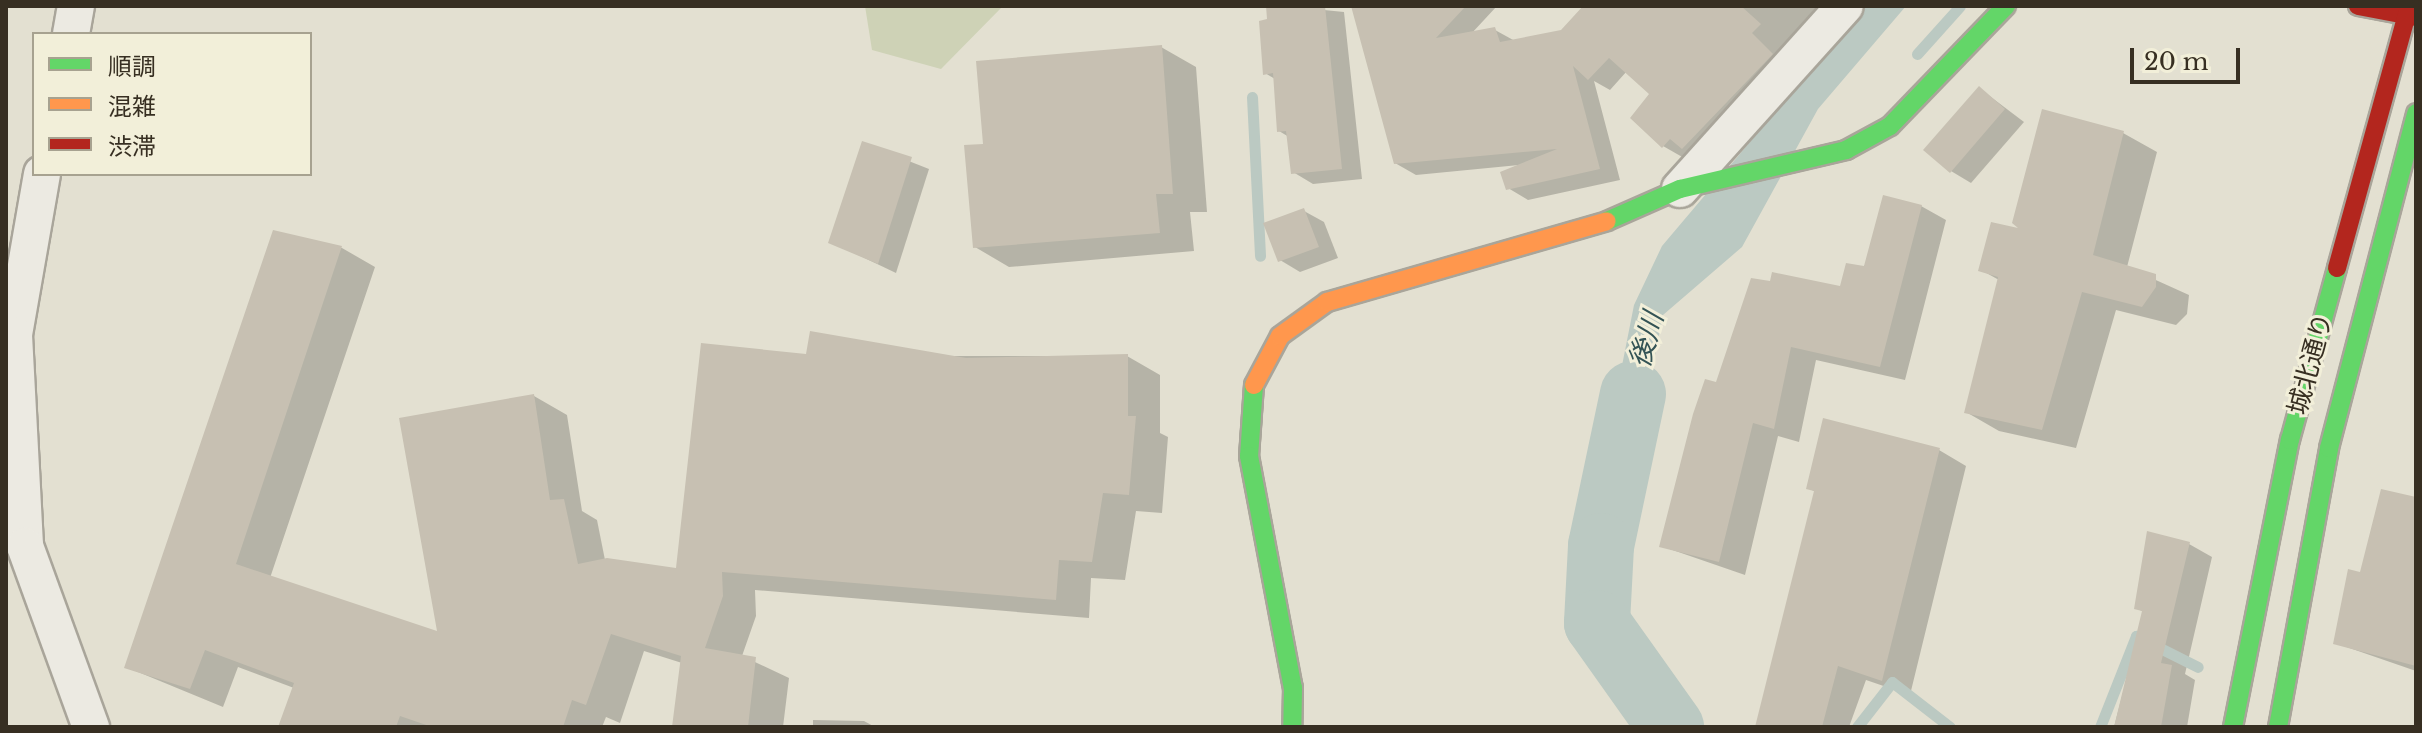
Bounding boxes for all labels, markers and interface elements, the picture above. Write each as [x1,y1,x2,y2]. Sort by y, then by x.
legend [32,32,312,176]
scale bar [2134,32,2244,82]
text: 20 m [2144,47,2209,76]
text: 順調 [108,52,156,81]
text: 混雑 [108,92,156,121]
text: 渋滞 [108,132,156,161]
water label: 後川 [1623,308,1671,372]
street label: 城北通り [2282,310,2340,418]

